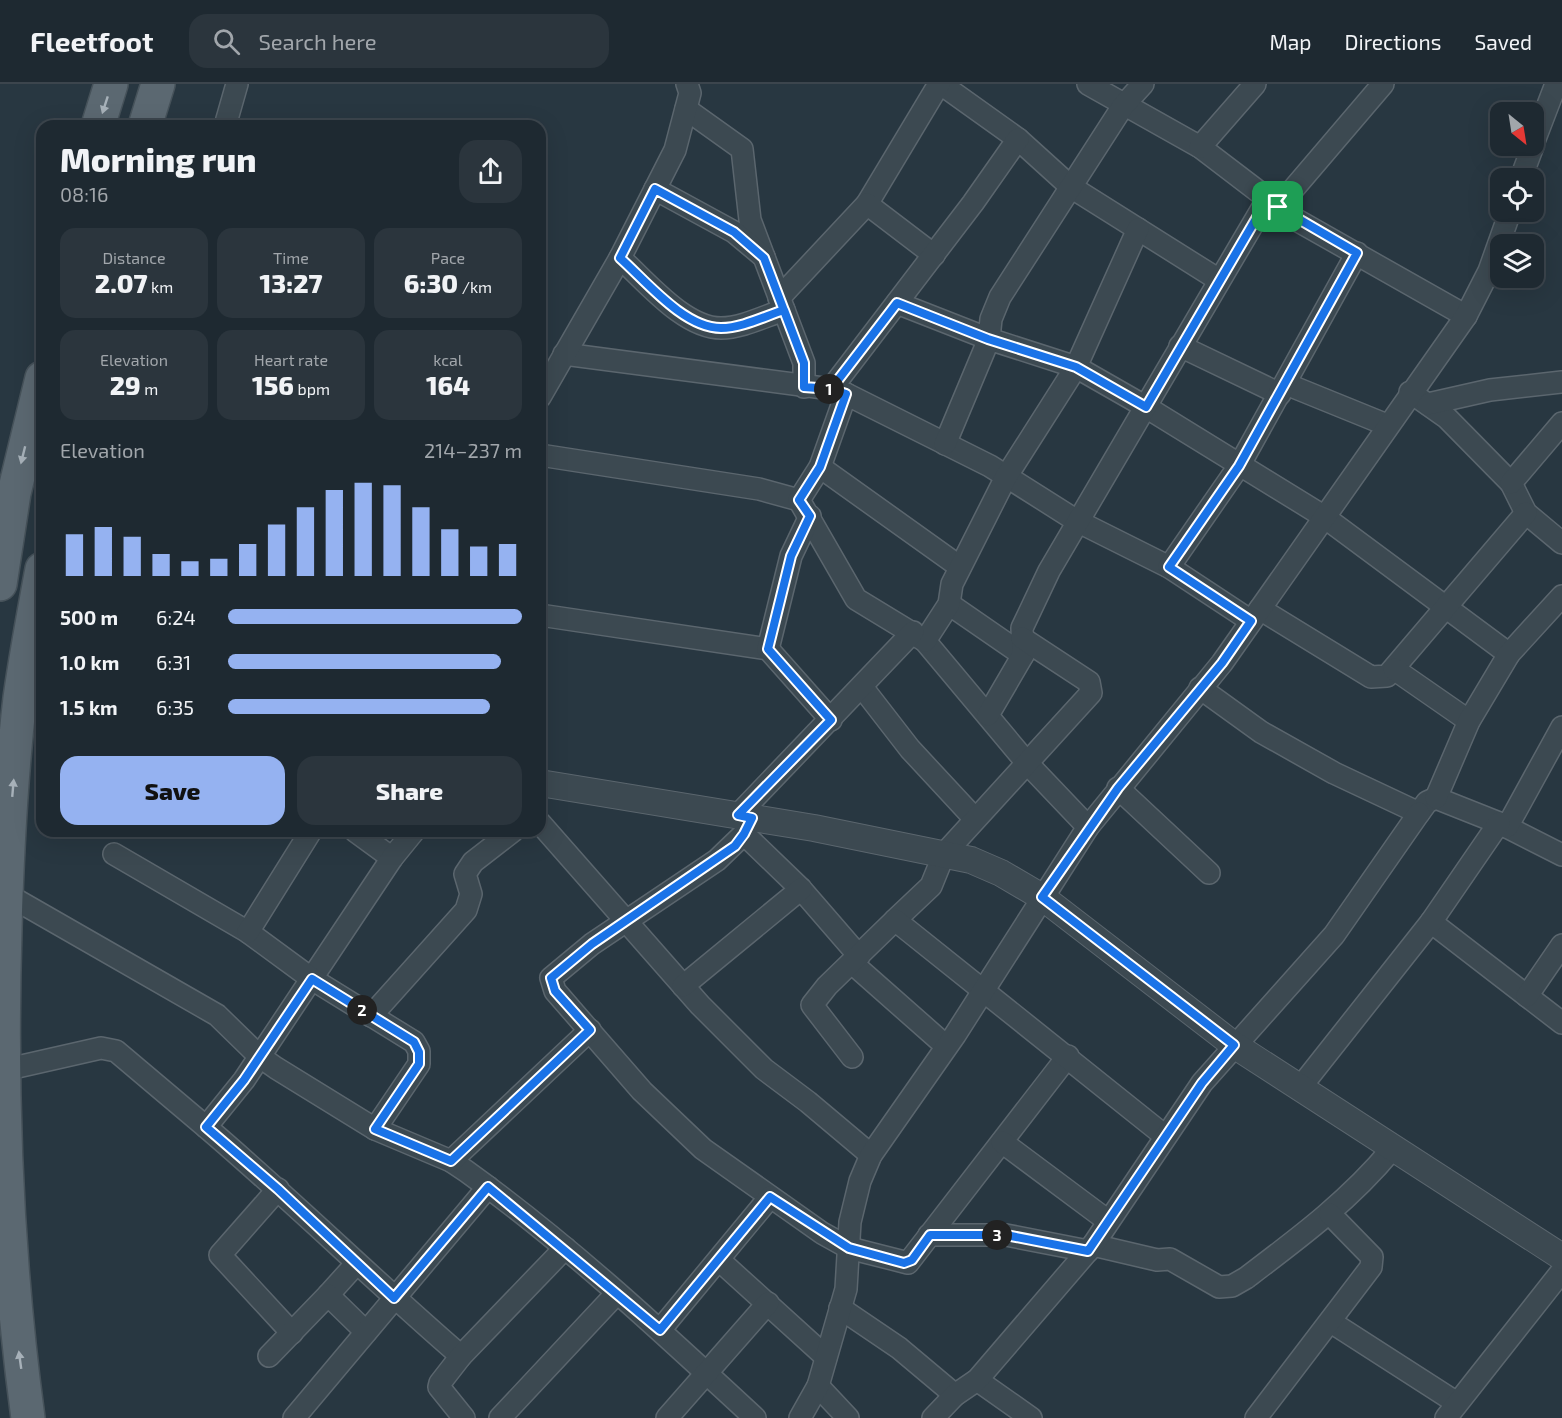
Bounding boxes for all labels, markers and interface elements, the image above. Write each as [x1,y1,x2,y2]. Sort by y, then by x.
search box [189,14,609,68]
text: Fleetfoot [30,24,153,58]
icon: search [210,25,243,58]
text: Search here [258,28,377,54]
text: Map [1269,29,1312,54]
text: Directions [1345,29,1441,54]
text: Saved [1474,29,1532,54]
one-way arrow [99,96,109,114]
north arrow [1490,102,1544,156]
map controls [1490,102,1544,288]
text: Morning run [60,139,257,179]
button: share [459,140,522,203]
button: locate [1490,168,1544,222]
pin [1252,181,1303,232]
text: 08:16 [60,182,108,206]
icon: arrive [1261,190,1294,223]
button: layers [1490,234,1544,288]
text: Distance [102,248,166,267]
text: Time [273,248,309,267]
text: Pace [431,248,465,267]
text: 2.07 [95,267,147,298]
text: 13:27 [260,267,322,298]
text: 6:30 [404,267,458,298]
text: km [147,277,173,296]
text: /km [458,277,492,296]
text: Elevation [100,350,168,369]
text: Heart rate [254,350,328,369]
text: kcal [433,350,463,369]
text: 29 [110,369,141,400]
text: 156 [252,369,294,400]
text: 164 [426,369,470,400]
pin: 1 [814,374,844,404]
text: m [141,379,158,398]
text: bpm [294,379,330,398]
text: 1 [826,379,832,398]
text: Elevation [60,438,145,462]
text: 214–237 m [424,438,522,462]
one-way arrow [18,446,28,464]
text: 500 m [60,605,118,629]
text: 6:24 [156,605,196,629]
text: 1.0 km [60,650,119,674]
text: 6:31 [156,650,191,674]
text: 1.5 km [60,695,118,719]
text: 6:35 [156,695,194,719]
button: Save [60,756,285,825]
button: Share [297,756,522,825]
one-way arrow [8,778,18,797]
pin: 2 [347,995,377,1025]
text: 2 [357,1000,367,1019]
pin: 3 [982,1220,1012,1250]
text: 3 [992,1225,1002,1244]
one-way arrow [16,1350,25,1369]

